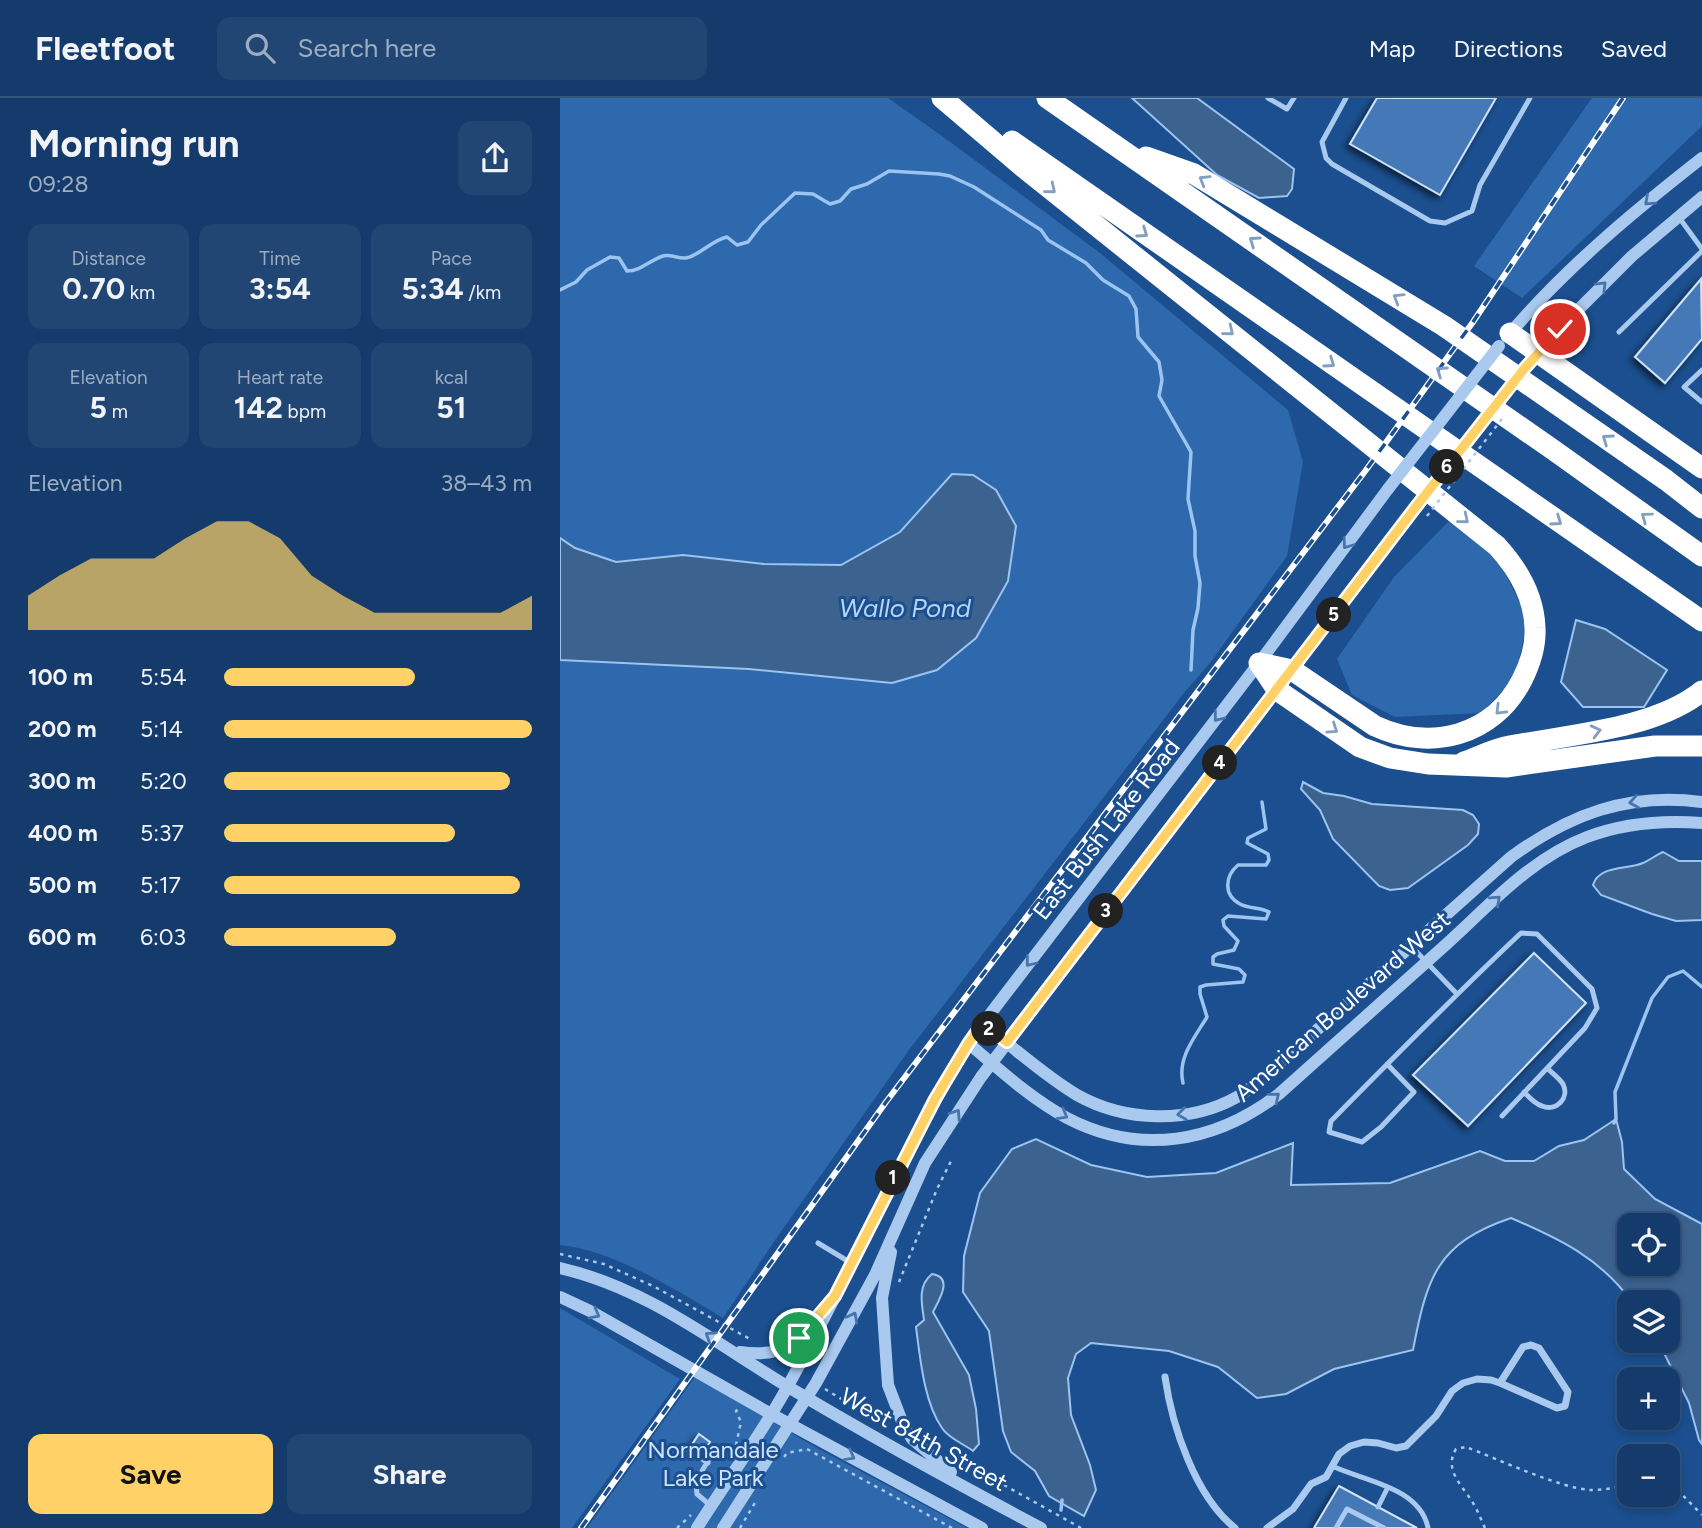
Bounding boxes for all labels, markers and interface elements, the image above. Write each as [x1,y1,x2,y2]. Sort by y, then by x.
search box [217,17,707,80]
text: Fleetfoot [35,29,175,68]
icon: search [241,29,279,67]
text: Search here [297,32,436,64]
text: Map [1369,34,1415,63]
text: Directions [1453,34,1563,63]
text: Saved [1601,34,1667,63]
text: Morning run [28,121,240,167]
button: share [458,121,532,195]
text: 09:28 [28,170,89,198]
one-way arrow [1198,176,1211,189]
one-way arrow [1043,181,1055,194]
one-way arrow [1644,193,1657,205]
one-way arrow [1136,225,1149,238]
one-way arrow [1249,237,1262,249]
text: Distance [71,247,146,270]
text: Time [259,247,301,270]
text: Pace [431,247,472,270]
text: 0.70 [62,270,125,307]
text: 3:54 [249,270,311,307]
text: 5:34 [402,270,464,307]
text: km [125,281,155,304]
text: /km [464,281,501,304]
one-way arrow [1594,281,1607,294]
one-way arrow [1393,293,1406,306]
pin [1530,299,1590,359]
icon: check [1541,310,1579,348]
one-way arrow [1220,323,1233,335]
one-way arrow [1322,355,1335,367]
text: Elevation [70,366,148,389]
text: Heart rate [237,366,323,389]
text: kcal [435,366,468,389]
one-way arrow [1435,366,1448,379]
text: 5 [90,389,107,426]
text: 142 [234,389,283,426]
text: 51 [436,389,466,426]
text: m [107,400,128,423]
text: bpm [283,400,326,423]
one-way arrow [1602,435,1615,447]
pin: 6 [1430,450,1464,484]
text: 6 [1441,455,1452,478]
text: Elevation [28,469,123,497]
text: 38–43 m [441,469,532,497]
one-way arrow [1456,511,1468,524]
one-way arrow [1642,512,1654,525]
one-way arrow [1549,513,1562,525]
one-way arrow [1343,536,1356,549]
water label: Wallo Pond [839,592,972,624]
pin: 5 [1316,598,1352,632]
text: 5 [1328,603,1339,626]
text: 100 m [28,663,93,691]
text: 5:54 [140,663,187,691]
one-way arrow [1495,701,1508,714]
one-way arrow [1213,710,1226,722]
text: 200 m [28,715,97,743]
text: 5:14 [140,715,183,743]
one-way arrow [1325,721,1338,733]
one-way arrow [1590,724,1602,739]
street label: East Bush Lake Road [1026,733,1186,925]
pin: 4 [1202,746,1238,780]
text: 4 [1213,751,1226,774]
text: 300 m [28,767,96,795]
text: 5:20 [140,767,187,795]
one-way arrow [1628,794,1640,809]
text: 400 m [28,819,98,847]
text: 5:37 [140,819,184,847]
text: 500 m [28,871,97,899]
text: 5:17 [140,871,181,899]
pin: 3 [1088,894,1124,928]
one-way arrow [1487,896,1500,908]
text: 3 [1100,899,1111,922]
street label: American Boulevard West [1228,905,1456,1107]
text: 600 m [28,923,97,951]
text: 6:03 [140,923,186,951]
one-way arrow [1026,954,1039,966]
pin: 2 [972,1012,1006,1046]
text: 2 [983,1017,994,1040]
one-way arrow [1268,1092,1280,1105]
one-way arrow [1176,1106,1188,1121]
one-way arrow [1056,1107,1068,1120]
one-way arrow [948,1109,960,1122]
pin: 1 [876,1160,910,1196]
text: 1 [888,1166,897,1189]
map controls [1617,1213,1680,1507]
button: locate [1617,1213,1680,1276]
button: layers [1617,1290,1680,1353]
one-way arrow [588,1305,600,1319]
pin [769,1308,829,1368]
one-way arrow [845,1311,858,1324]
icon: arrive [780,1319,818,1357]
one-way arrow [704,1332,717,1345]
button: + [1617,1367,1680,1430]
street label: West 84th Street [835,1381,1013,1497]
button: Save [28,1434,273,1514]
button: Share [287,1434,532,1514]
park label: Normandale Lake Park [647,1435,779,1492]
button: − [1617,1444,1680,1507]
one-way arrow [843,1448,855,1462]

